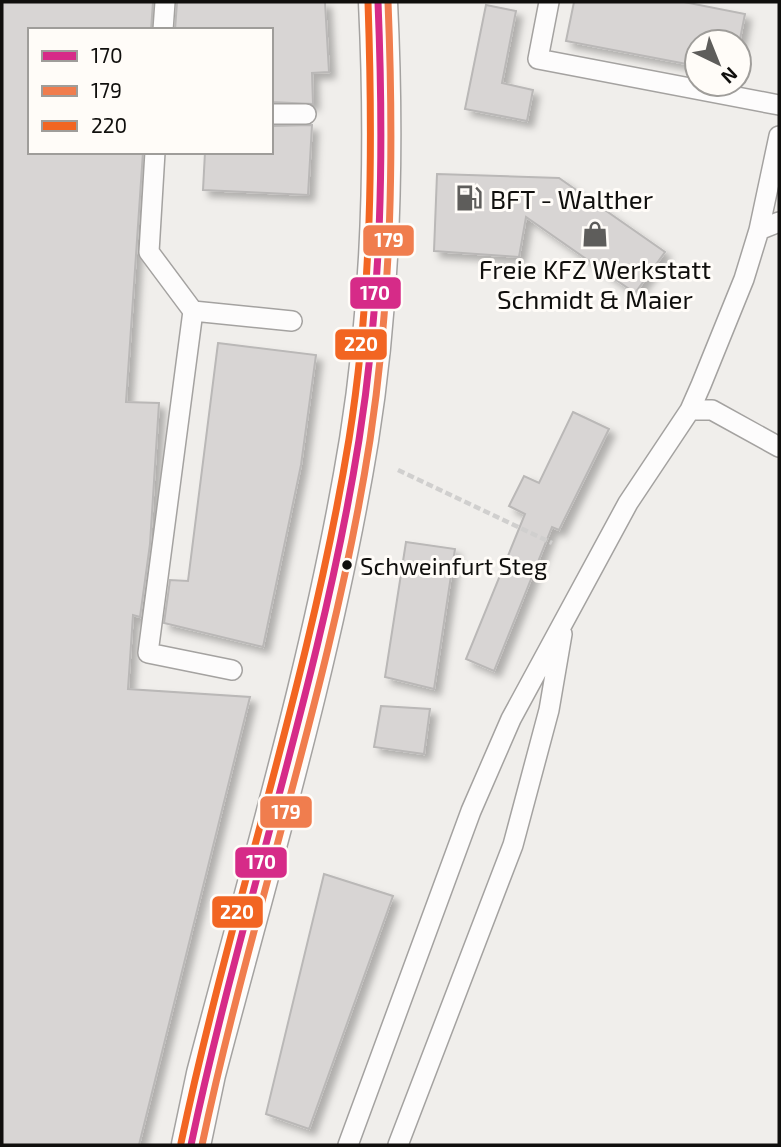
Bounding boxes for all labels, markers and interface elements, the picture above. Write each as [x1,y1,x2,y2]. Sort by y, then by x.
legend [28,28,273,154]
north arrow [683,28,753,98]
text: 170 [91,42,123,67]
text: N [717,63,743,89]
text: 179 [91,77,122,102]
text: 220 [91,112,127,137]
fuel station icon: BFT - Walther [454,183,484,213]
place label: BFT - Walther [490,183,653,214]
shop icon: Freie KFZ Werkstatt Schmidt & Maier [580,219,610,249]
line badge: 179 [362,224,415,257]
text: 179 [374,228,404,251]
place label: Freie KFZ Werkstatt Schmidt & Maier [479,253,711,314]
line badge: 170 [349,276,402,310]
text: 170 [360,281,390,304]
line badge: 220 [334,328,388,361]
text: 220 [344,332,378,355]
place label: Schweinfurt Steg [360,551,547,580]
marker: Schweinfurt Steg [340,558,354,572]
line badge: 179 [259,795,313,829]
text: 179 [271,800,301,823]
line badge: 170 [234,846,288,879]
text: 170 [246,850,276,873]
line badge: 220 [211,895,264,929]
text: 220 [220,900,254,923]

